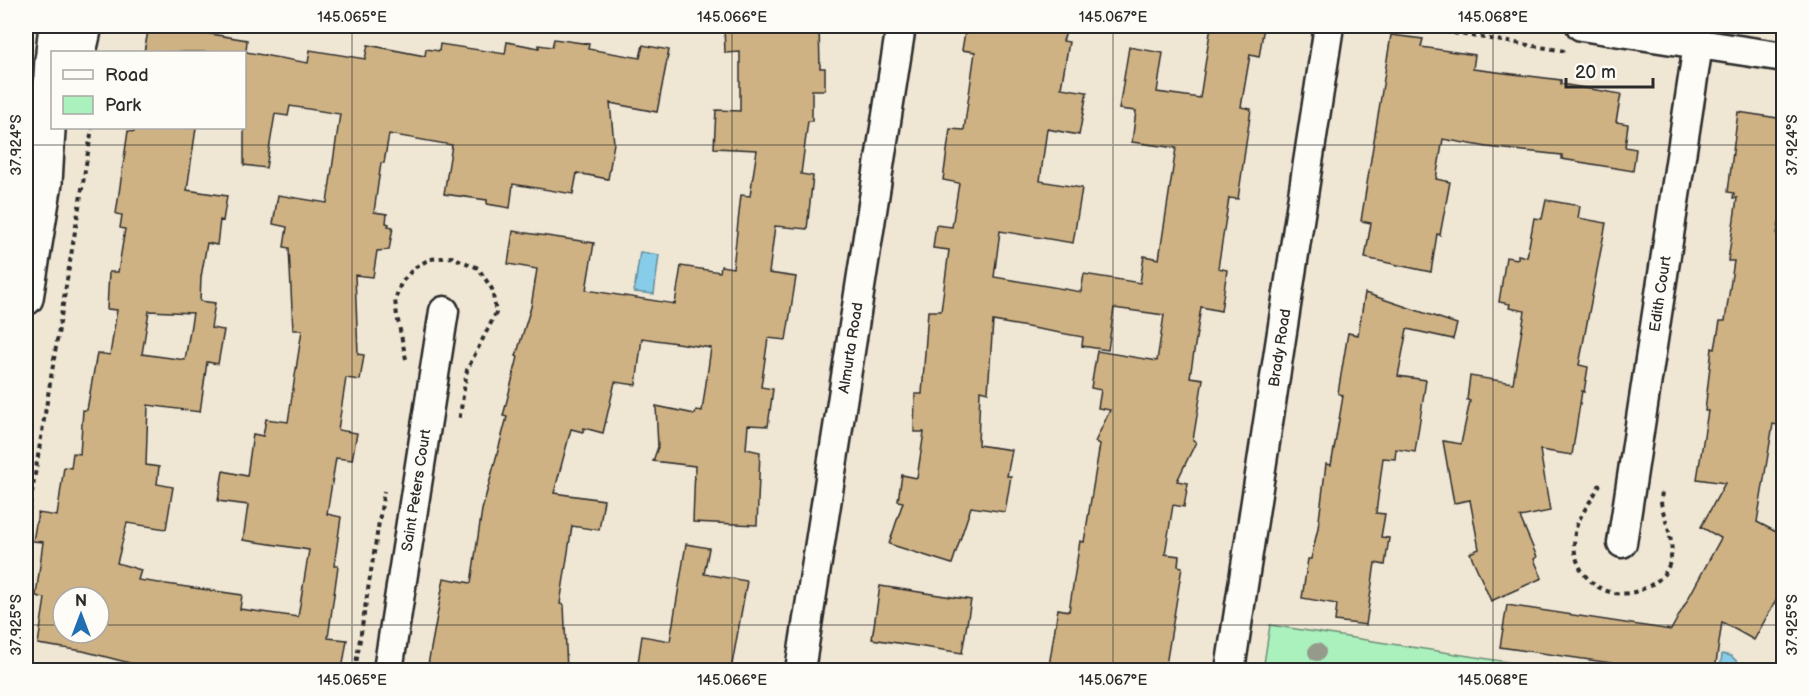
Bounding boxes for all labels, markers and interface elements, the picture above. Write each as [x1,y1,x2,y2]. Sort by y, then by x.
text: 145.065°E [317,8,387,27]
text: 145.066°E [697,8,767,27]
text: 145.067°E [1079,8,1147,27]
text: 145.068°E [1458,8,1528,27]
legend [51,51,246,129]
scale bar [1566,51,1653,89]
text: 20 m [1575,62,1616,83]
text: Road [105,65,149,86]
text: Park [105,95,141,116]
text: 37.924°S [7,114,26,176]
text: 37.924°S [1783,114,1802,176]
street label: Edith Court [1645,254,1675,333]
street label: Almurta Road [834,301,867,395]
street label: Brady Road [1264,307,1295,388]
street label: Saint Peters Court [397,427,435,553]
north arrow [51,585,111,645]
text: N [75,592,87,611]
text: 37.925°S [7,594,26,656]
text: 37.925°S [1783,594,1802,656]
text: 145.065°E [317,671,387,690]
text: 145.066°E [697,671,767,690]
text: 145.067°E [1079,671,1147,690]
text: 145.068°E [1458,671,1528,690]

